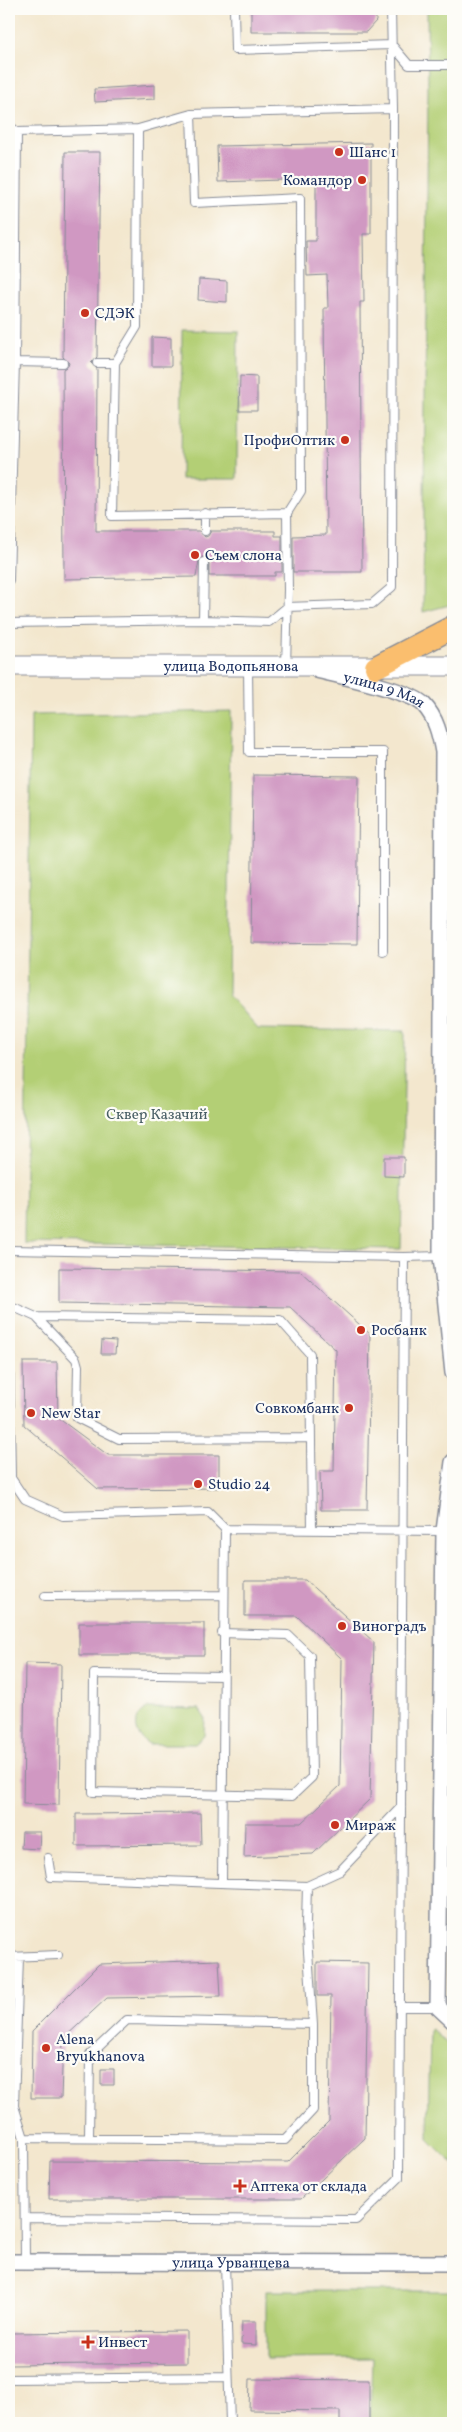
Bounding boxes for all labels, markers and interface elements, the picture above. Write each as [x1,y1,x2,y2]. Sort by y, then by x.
place label: Шанс 1 [349,143,396,164]
marker: Шанс 1 [333,146,345,158]
place label: Командор [283,171,352,192]
marker: Командор [356,174,368,186]
place label: СДЭК [95,304,135,325]
marker: СДЭК [79,307,91,319]
place label: ПрофиОптик [243,431,335,452]
marker: ПрофиОптик [339,434,351,446]
place label: Съем слона [205,546,282,567]
marker: Съем слона [189,549,201,561]
street label: улица Водопьянова [163,657,299,678]
street label: улица 9 Мая [341,668,429,714]
park label: Сквер Казачий [106,1105,208,1126]
place label: Росбанк [371,1321,427,1342]
marker: Росбанк [355,1324,367,1336]
place label: Совкомбанк [255,1399,339,1420]
marker: Совкомбанк [343,1402,355,1414]
place label: New Star [41,1404,101,1425]
marker: New Star [25,1407,37,1419]
place label: Studio 24 [208,1475,271,1496]
marker: Studio 24 [192,1478,204,1490]
place label: Виноградъ [352,1617,427,1638]
marker: Виноградъ [336,1620,348,1632]
place label: Мираж [345,1816,396,1837]
marker: Мираж [329,1819,341,1831]
place label: Alena Bryukhanova [56,2030,145,2068]
marker: Alena Bryukhanova [40,2042,52,2054]
place label: Аптека от склада [250,2177,367,2198]
marker: Аптека от склада [234,2180,246,2192]
street label: улица Урванцева [172,2253,290,2275]
place label: Инвест [98,2333,148,2354]
marker: Инвест [82,2336,94,2348]

